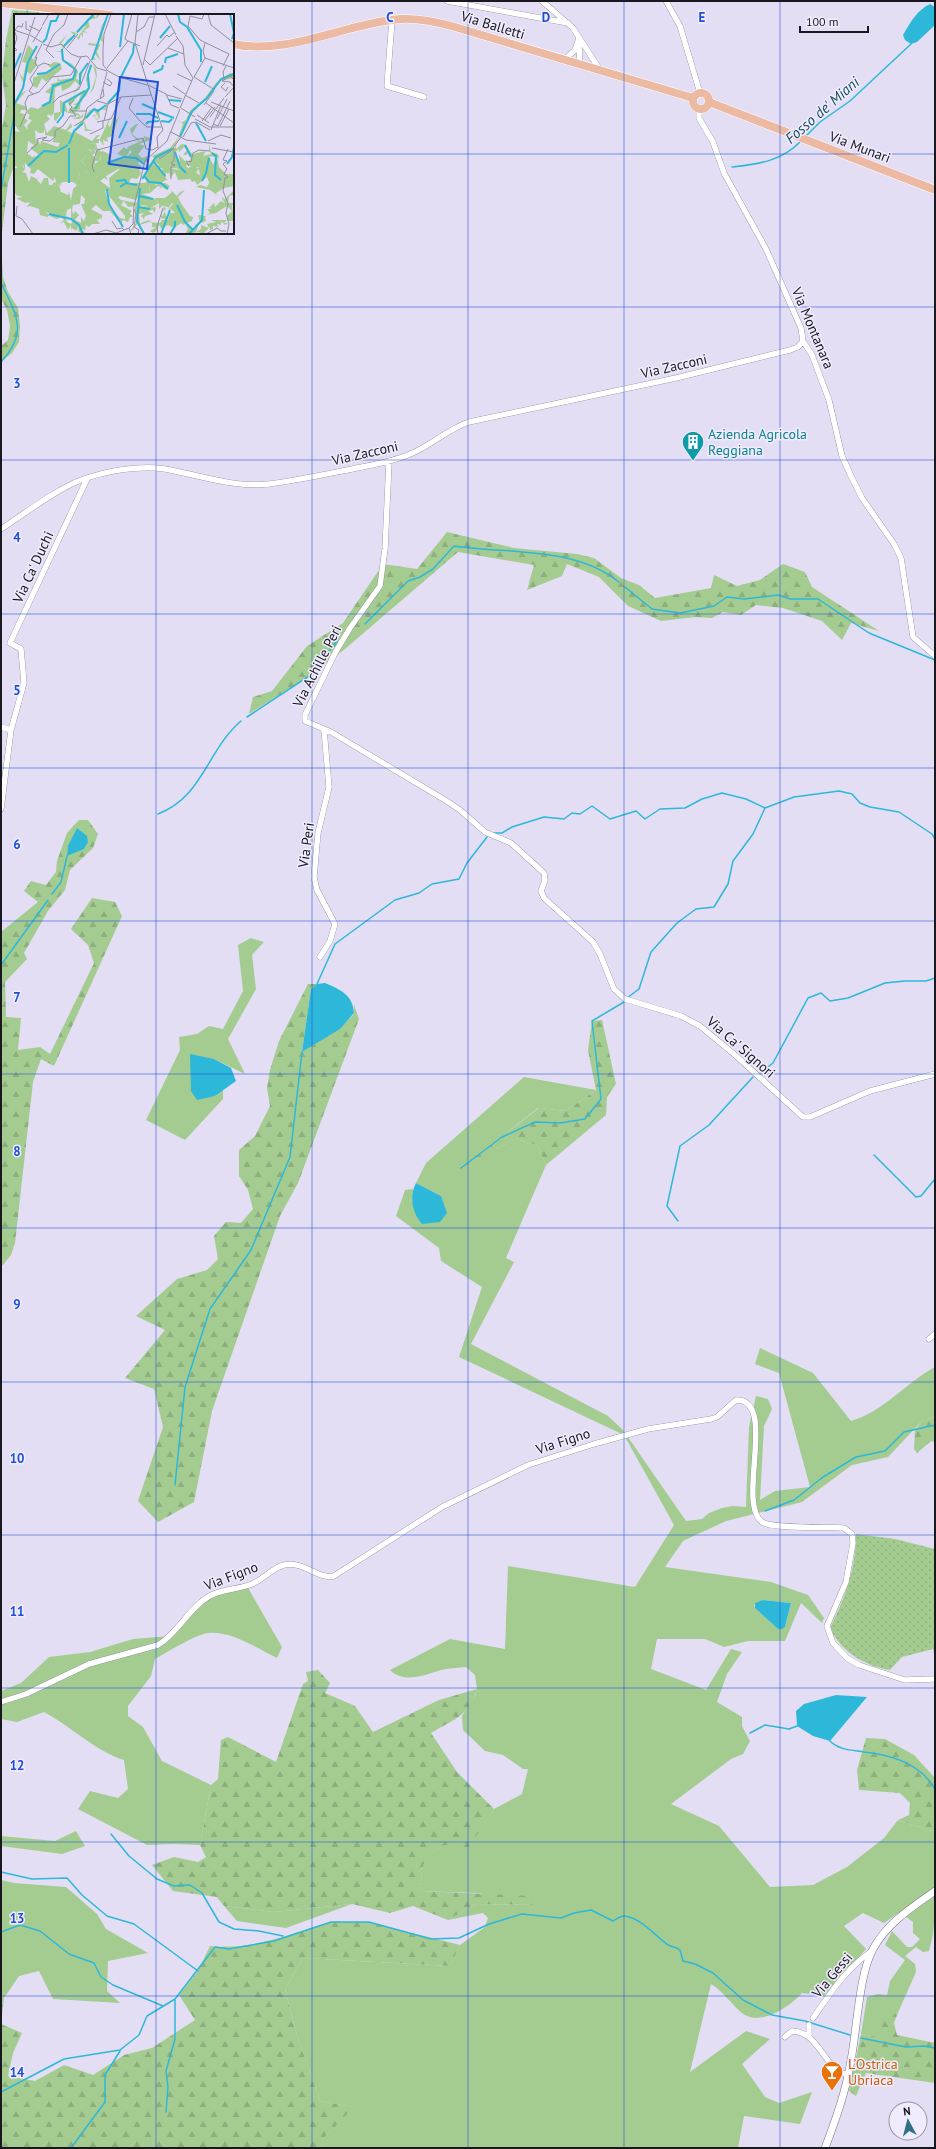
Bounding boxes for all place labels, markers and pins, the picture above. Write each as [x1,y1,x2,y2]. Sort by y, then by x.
place label: Azienda Agricola Reggiana [708,425,807,459]
building icon: Azienda Agricola Reggiana [680,429,706,462]
place label: L’Ostrica Ubriaca [848,2055,898,2089]
bar icon: L’Ostrica Ubriaca [819,2059,845,2092]

